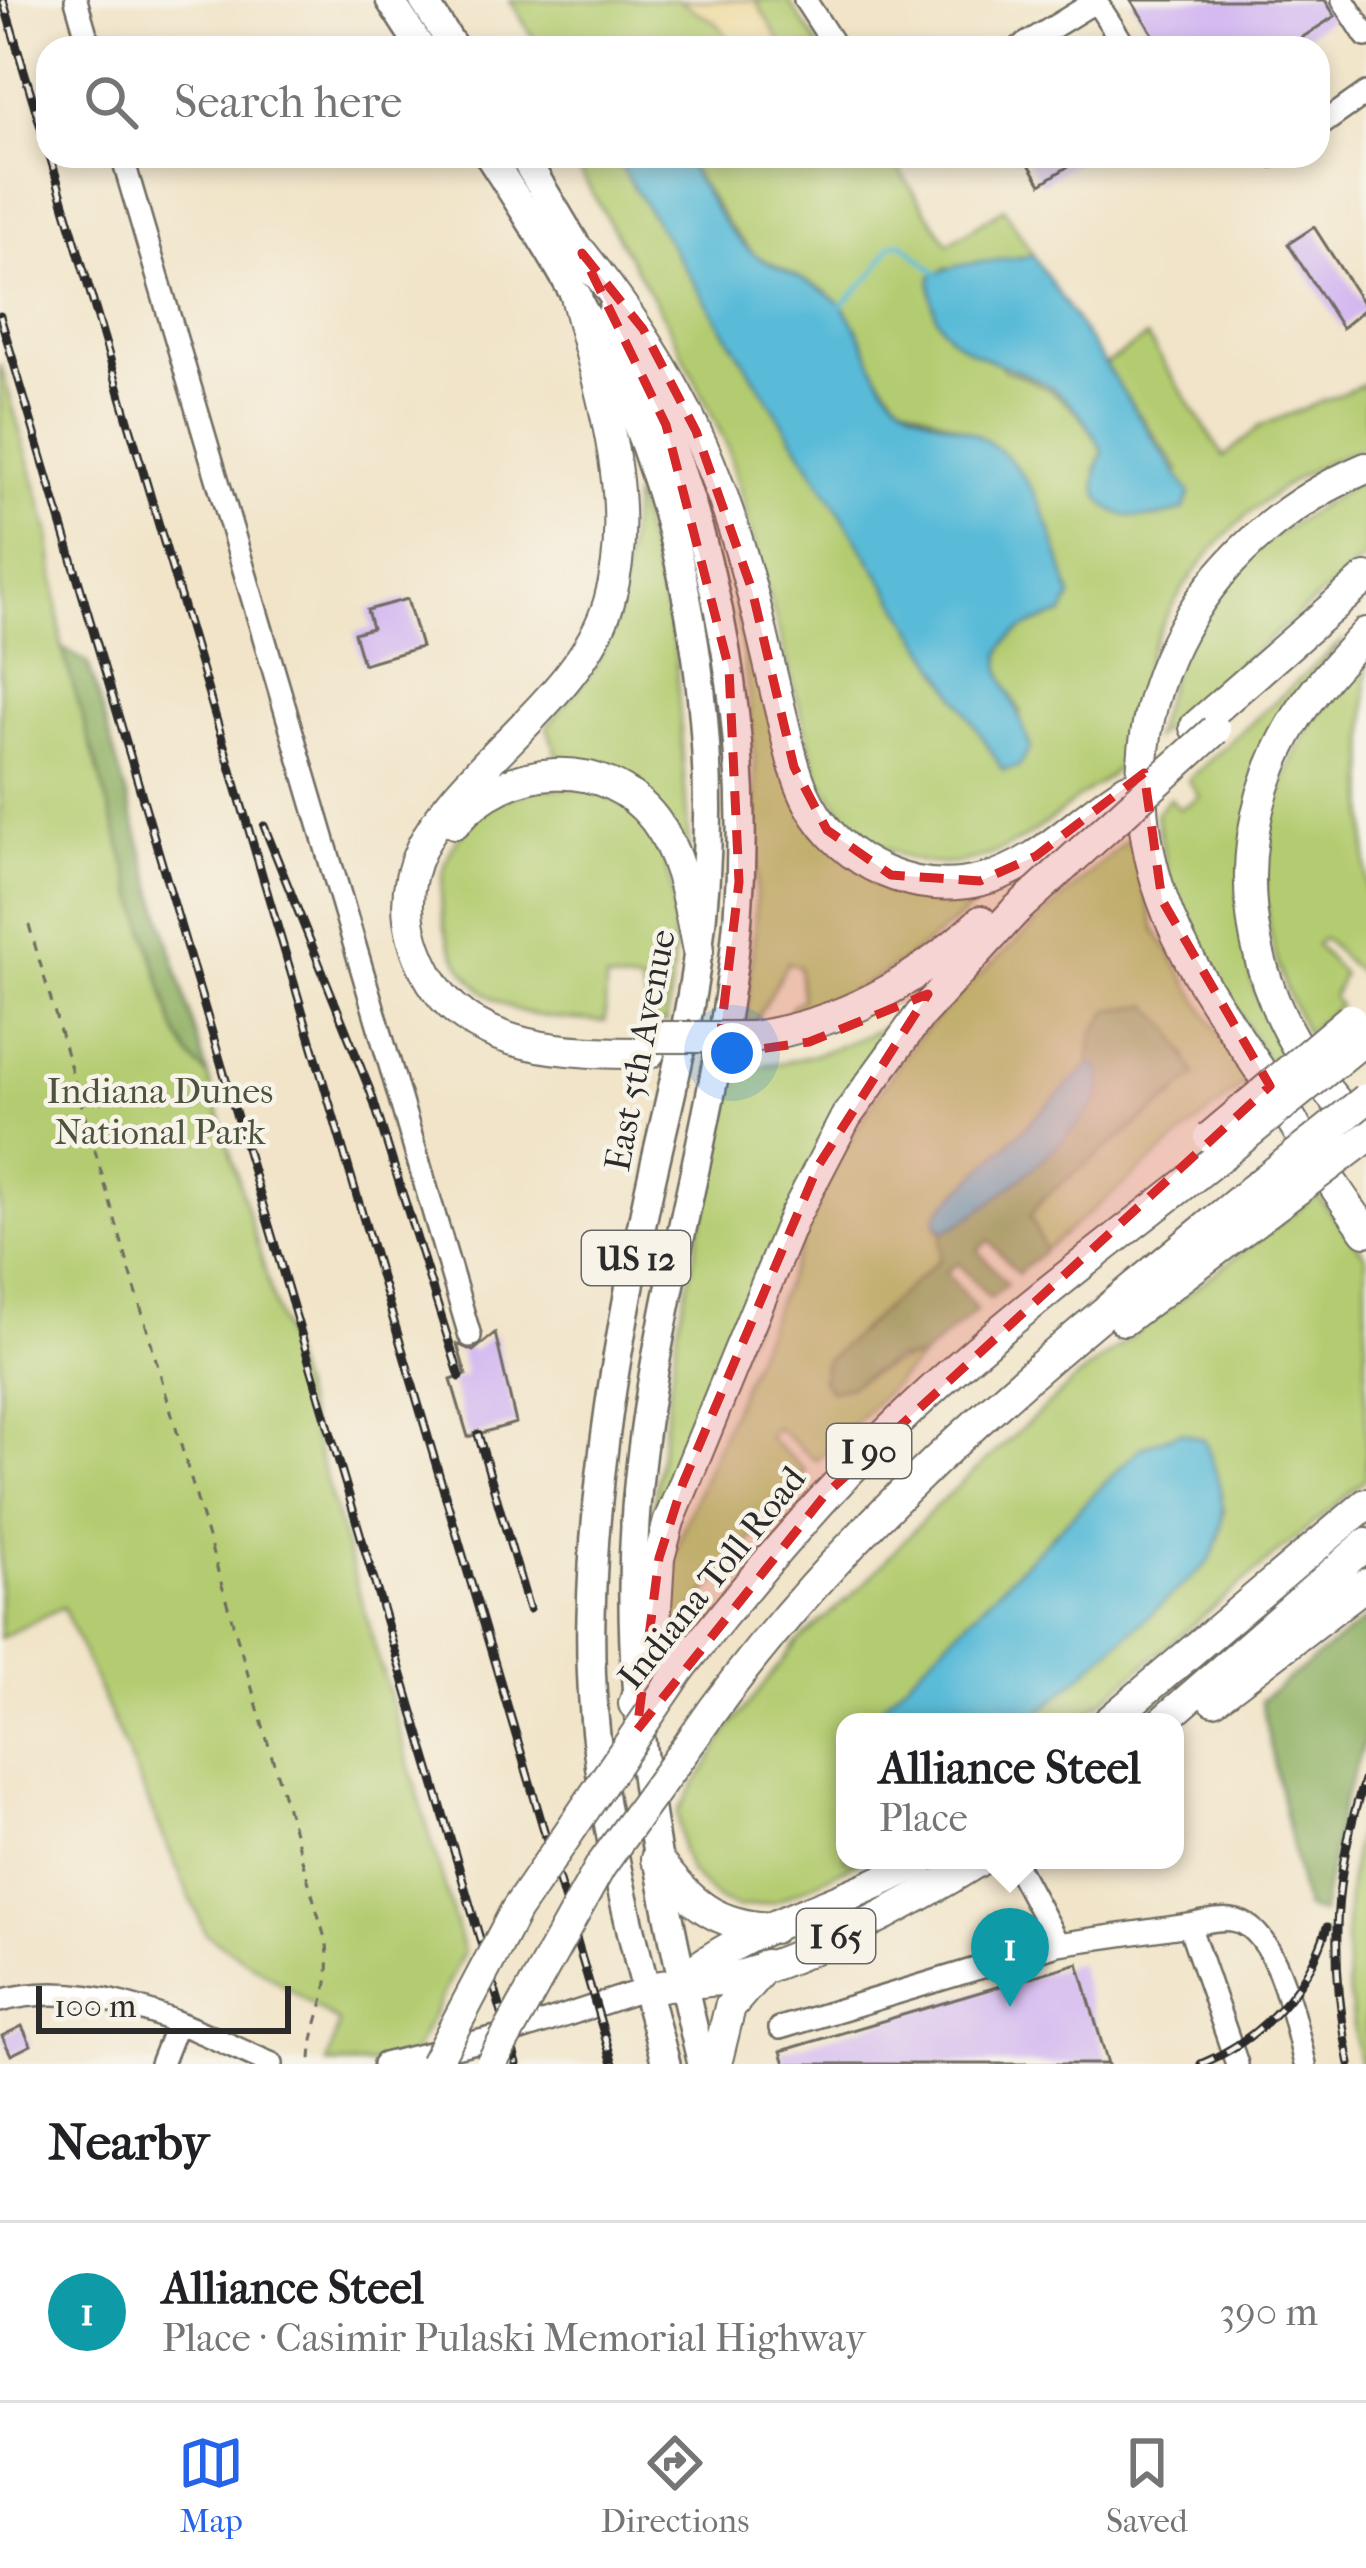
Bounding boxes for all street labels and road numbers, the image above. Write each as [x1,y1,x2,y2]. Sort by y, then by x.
street label: East 5th Avenue [596,926,684,1174]
road number: US 12 [582,1231,690,1285]
road number: I 90 [827,1424,911,1478]
street label: Indiana Toll Road [609,1458,814,1697]
road number: I 65 [797,1909,875,1963]

